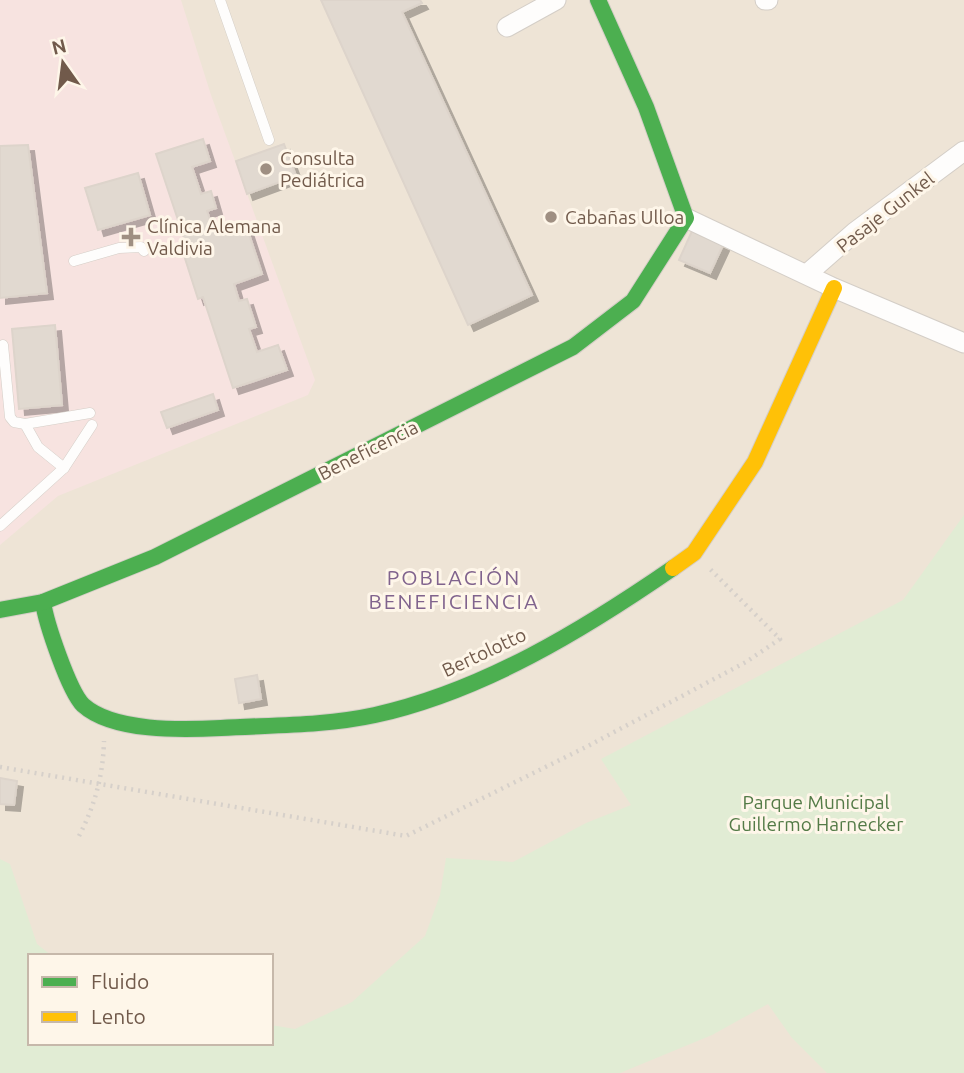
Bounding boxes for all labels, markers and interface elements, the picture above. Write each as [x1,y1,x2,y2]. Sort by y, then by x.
north arrow [28,28,98,98]
text: N [49,34,68,59]
place label: Consulta Pediátrica [280,147,365,191]
marker: Consulta Pediátrica [258,161,274,177]
street label: Pasaje Gunkel [832,167,938,257]
place label: Cabañas Ulloa [565,206,684,228]
marker: Cabañas Ulloa [543,209,559,225]
place label: Clínica Alemana Valdivia [147,215,281,259]
marker: Clínica Alemana Valdivia [121,227,141,247]
street label: Beneficencia [314,415,422,485]
district label: POBLACIÓN BENEFICIENCIA [368,565,540,613]
street label: Bertolotto [438,623,530,681]
park label: Parque Municipal Guillermo Harnecker [729,791,903,835]
legend [28,954,273,1045]
text: Fluido [91,969,149,993]
text: Lento [91,1004,146,1028]

